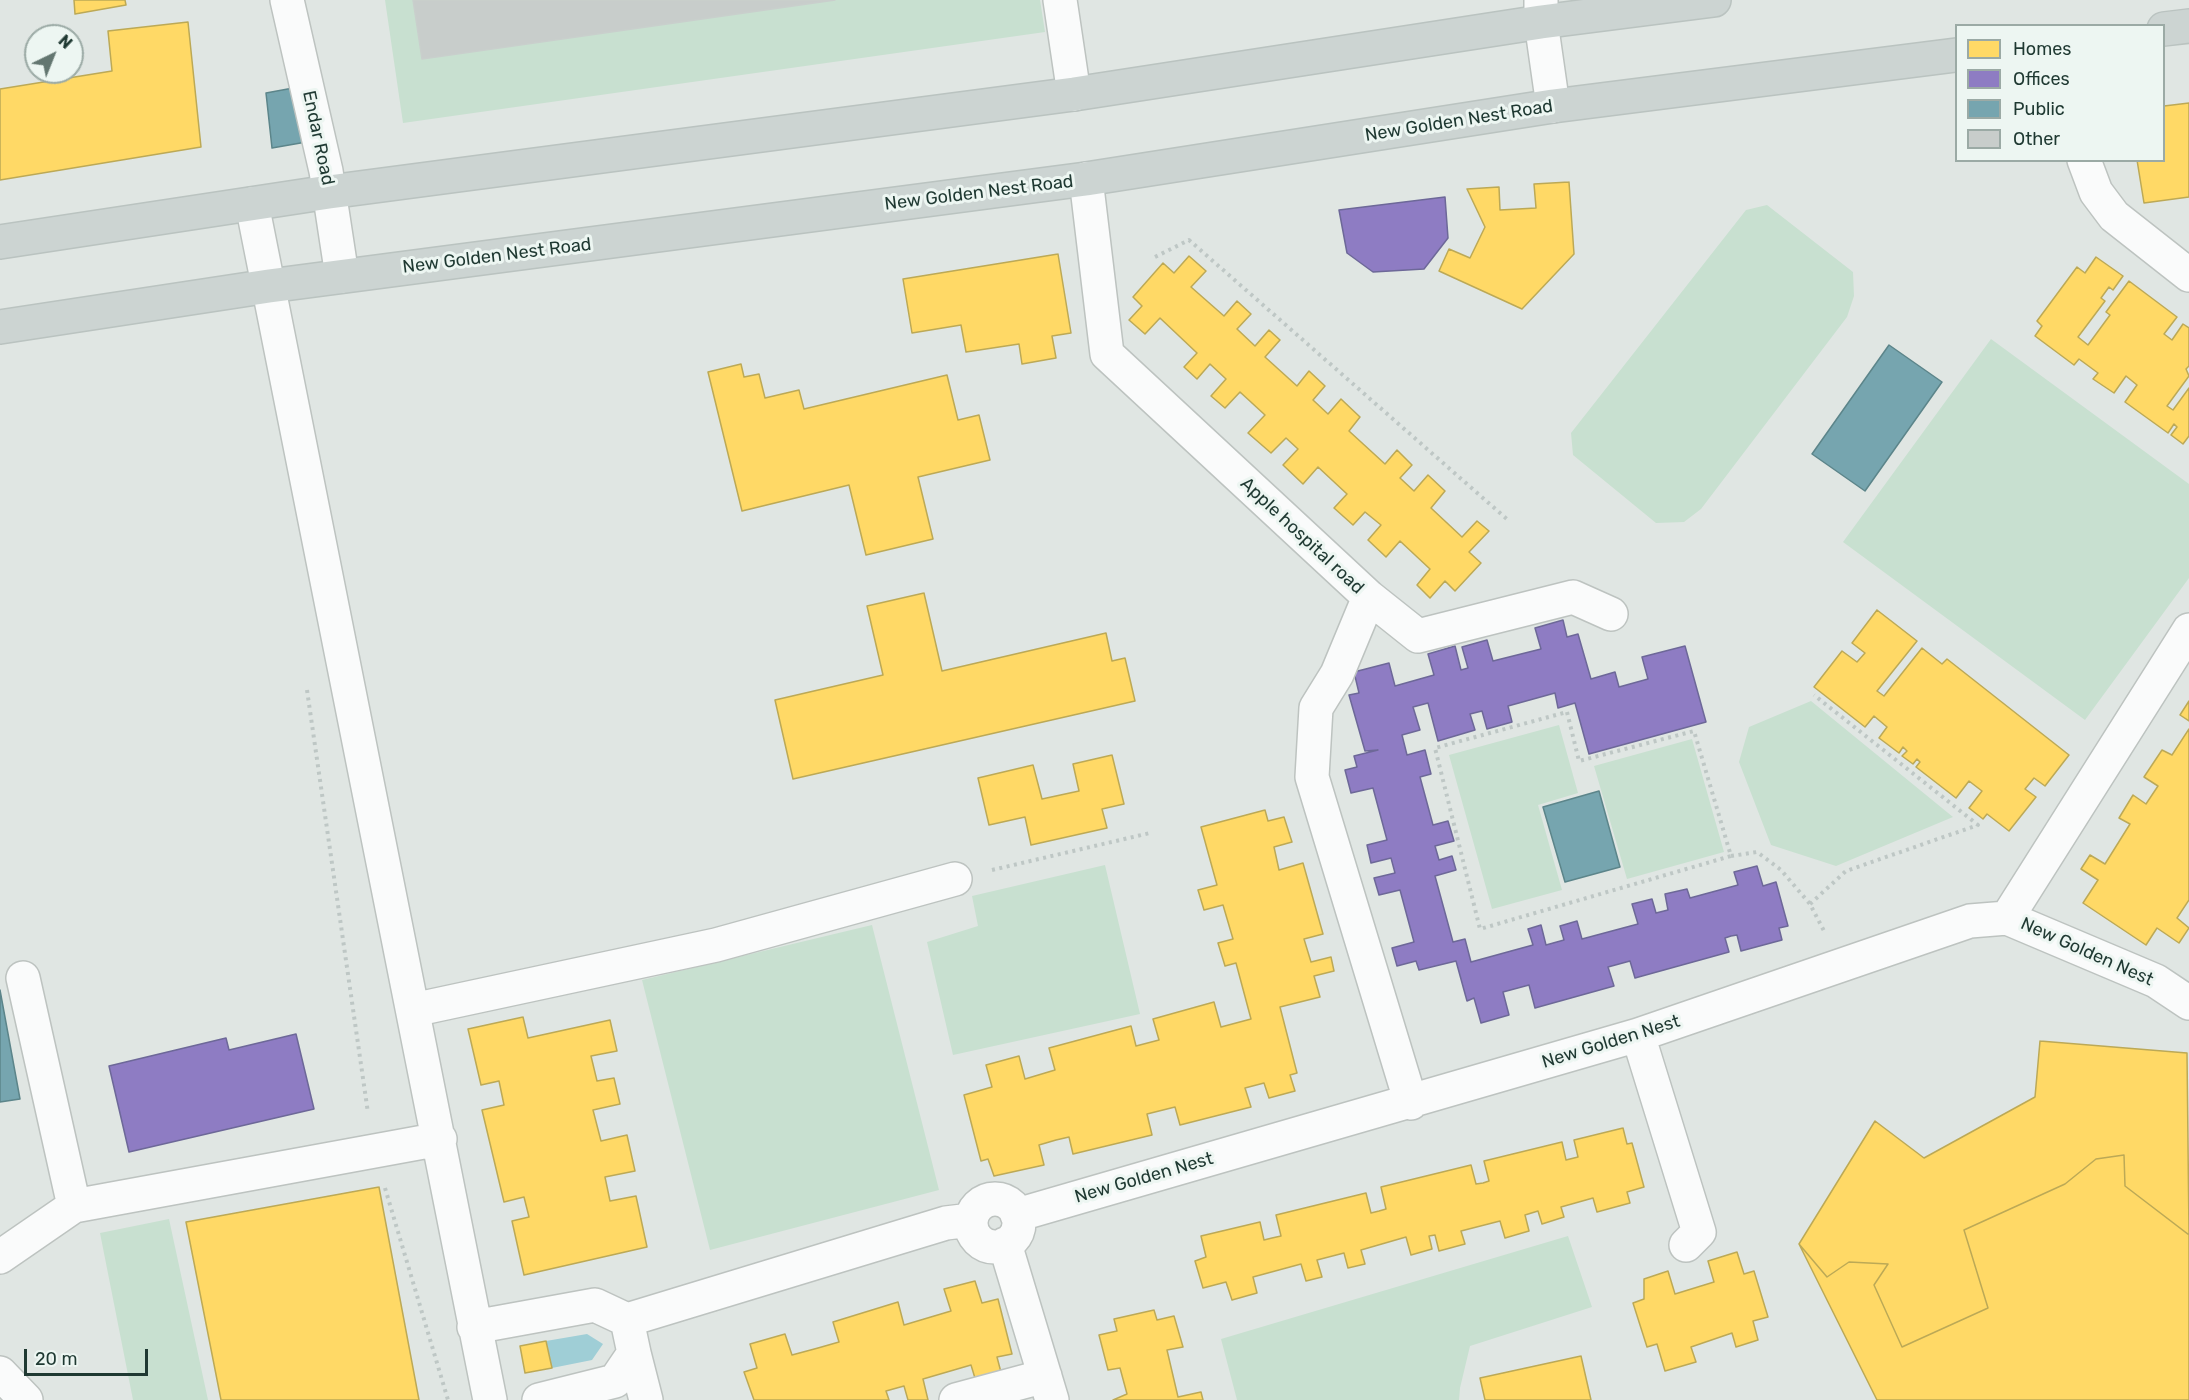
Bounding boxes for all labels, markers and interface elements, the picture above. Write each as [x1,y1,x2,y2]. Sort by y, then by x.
north arrow [24,24,84,84]
legend [1955,24,2165,162]
text: N [55,31,76,53]
text: Homes [2013,38,2071,60]
text: Offices [2013,68,2070,90]
street label: Endar Road [297,89,339,187]
street label: New Golden Nest Road [1363,95,1555,147]
text: Public [2013,98,2065,120]
text: Other [2013,128,2060,150]
street label: New Golden Nest Road [883,171,1075,215]
street label: New Golden Nest Road [401,234,593,278]
street label: Apple hospital road [1236,473,1368,599]
street label: New Golden Nest [2017,913,2157,991]
street label: New Golden Nest [1539,1011,1683,1073]
street label: New Golden Nest [1072,1148,1216,1208]
scale bar [27,1337,152,1375]
text: 20 m [35,1348,77,1370]

